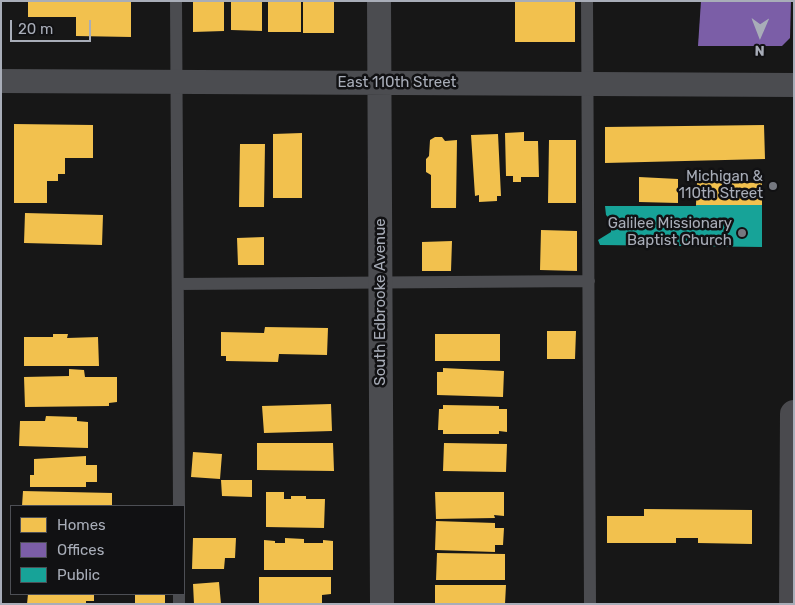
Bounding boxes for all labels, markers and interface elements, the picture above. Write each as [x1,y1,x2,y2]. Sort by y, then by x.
scale bar [12,10,94,42]
north arrow [735,10,785,60]
text: 20 m [18,20,53,38]
text: N [755,42,765,59]
street label: East 110th Street [338,74,456,92]
place label: Michigan & 110th Street [679,168,763,203]
marker: Michigan & 110th Street [767,180,779,192]
place label: Galilee Missionary Baptist Church [608,215,732,250]
street label: South Edbrooke Avenue [372,218,390,386]
marker: Galilee Missionary Baptist Church [736,227,748,239]
legend [10,505,185,595]
text: Homes [57,516,106,534]
text: Offices [57,541,104,559]
text: Public [57,566,100,584]

